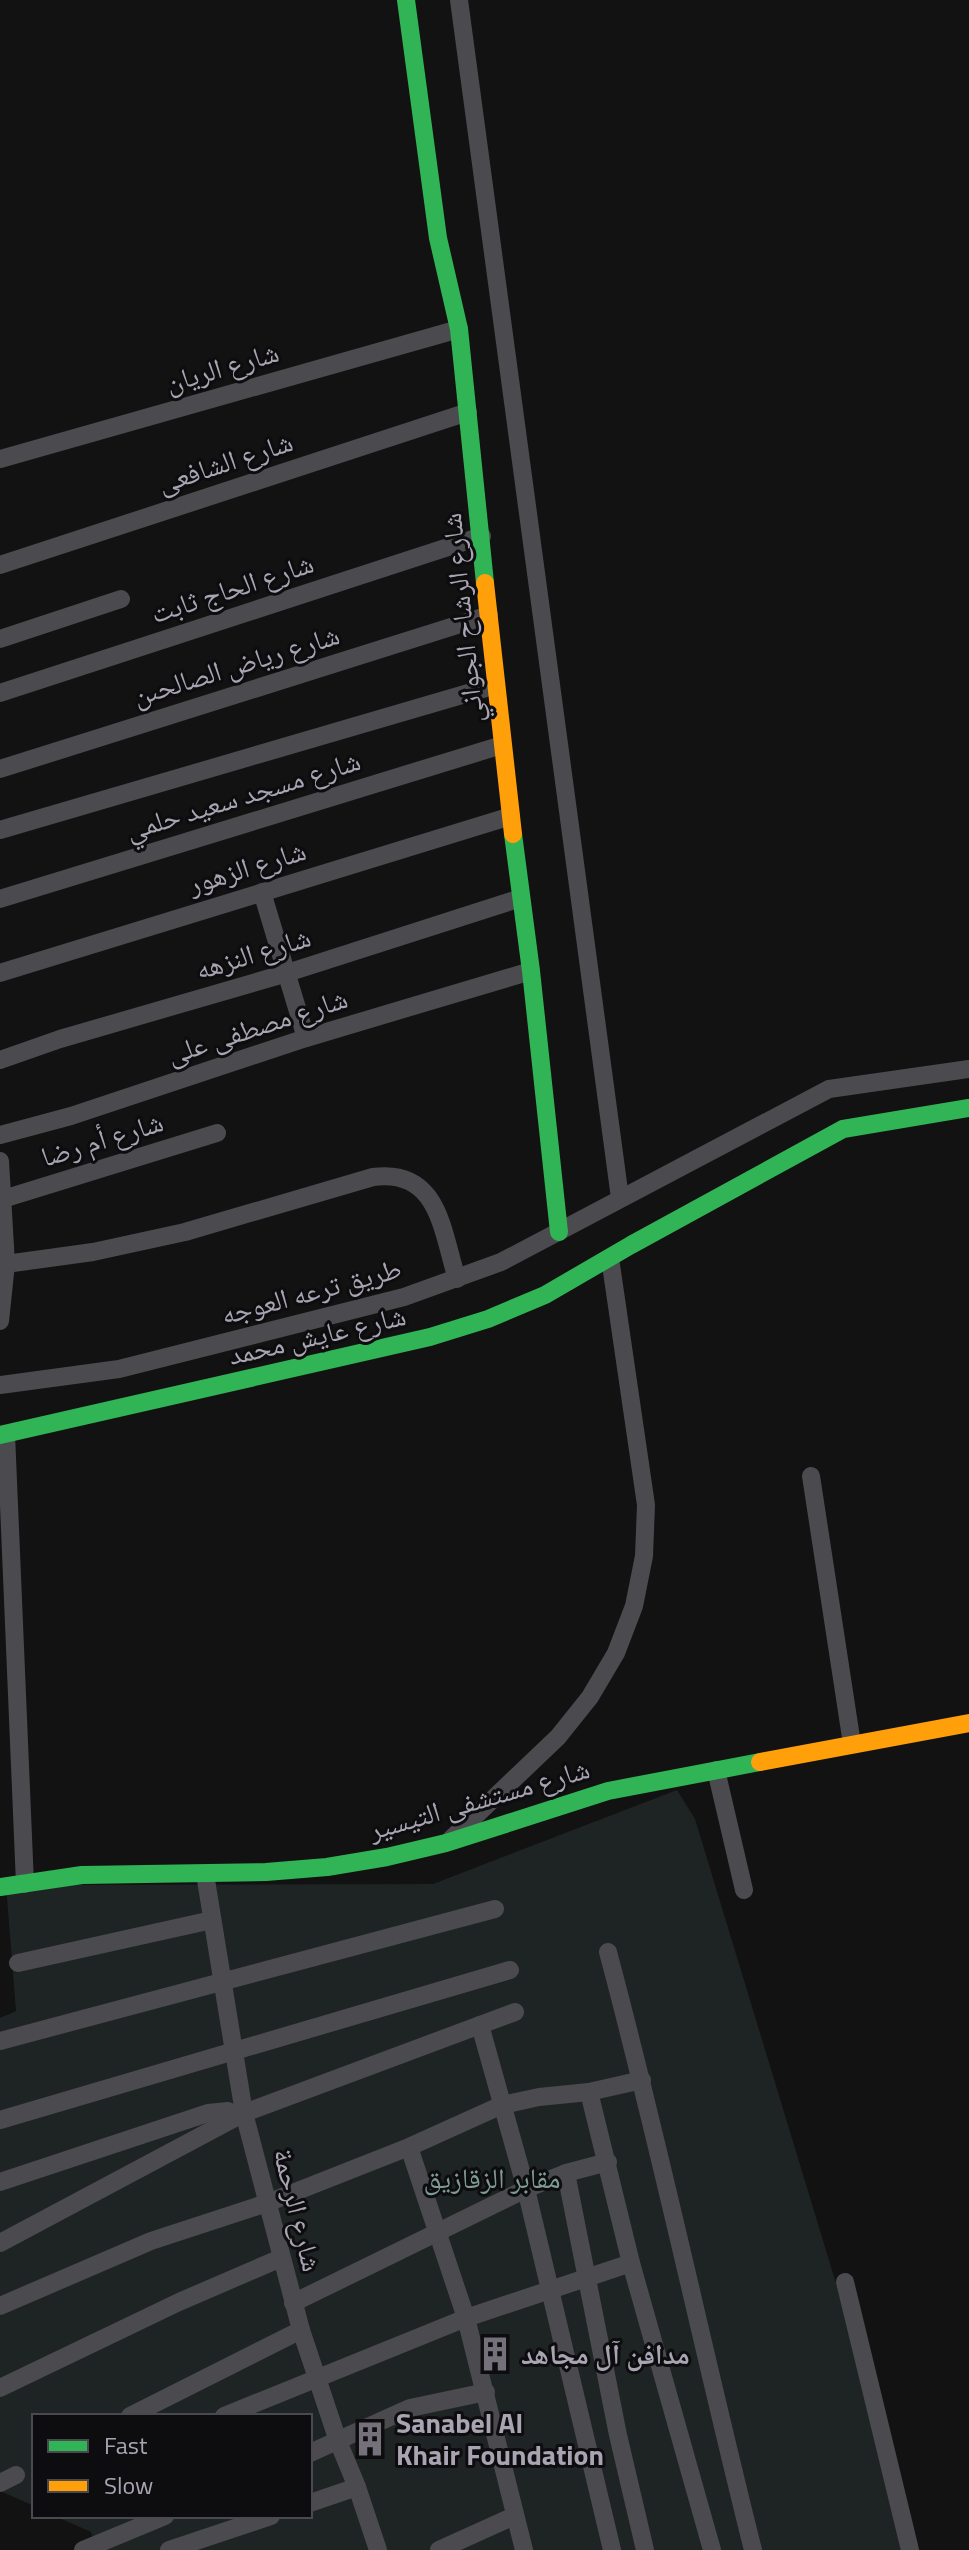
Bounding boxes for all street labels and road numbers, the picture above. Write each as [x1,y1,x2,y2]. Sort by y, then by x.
street label: شارع الريان [160,330,284,403]
street label: شارع الشافعى [152,419,298,504]
street label: شارع الرشاح الجواني [429,511,496,725]
street label: شارع الحاج ثابت [145,541,319,634]
street label: شارع رياض الصالحىن [127,613,345,716]
street label: شارع مسجد سعيد حلمي [120,738,366,853]
street label: شارع الزهور [182,828,311,905]
street label: شارع النزهه [190,915,316,990]
street label: شارع مصطفى على [161,976,353,1075]
street label: شارع أم رضا [35,1100,168,1177]
street label: طريق ترعه العوجه [216,1246,406,1335]
street label: شارع عايش محمد [224,1293,410,1376]
street label: شارع مستشفى التيسير [362,1746,595,1851]
street label: شارع الرحمة [262,2144,335,2276]

